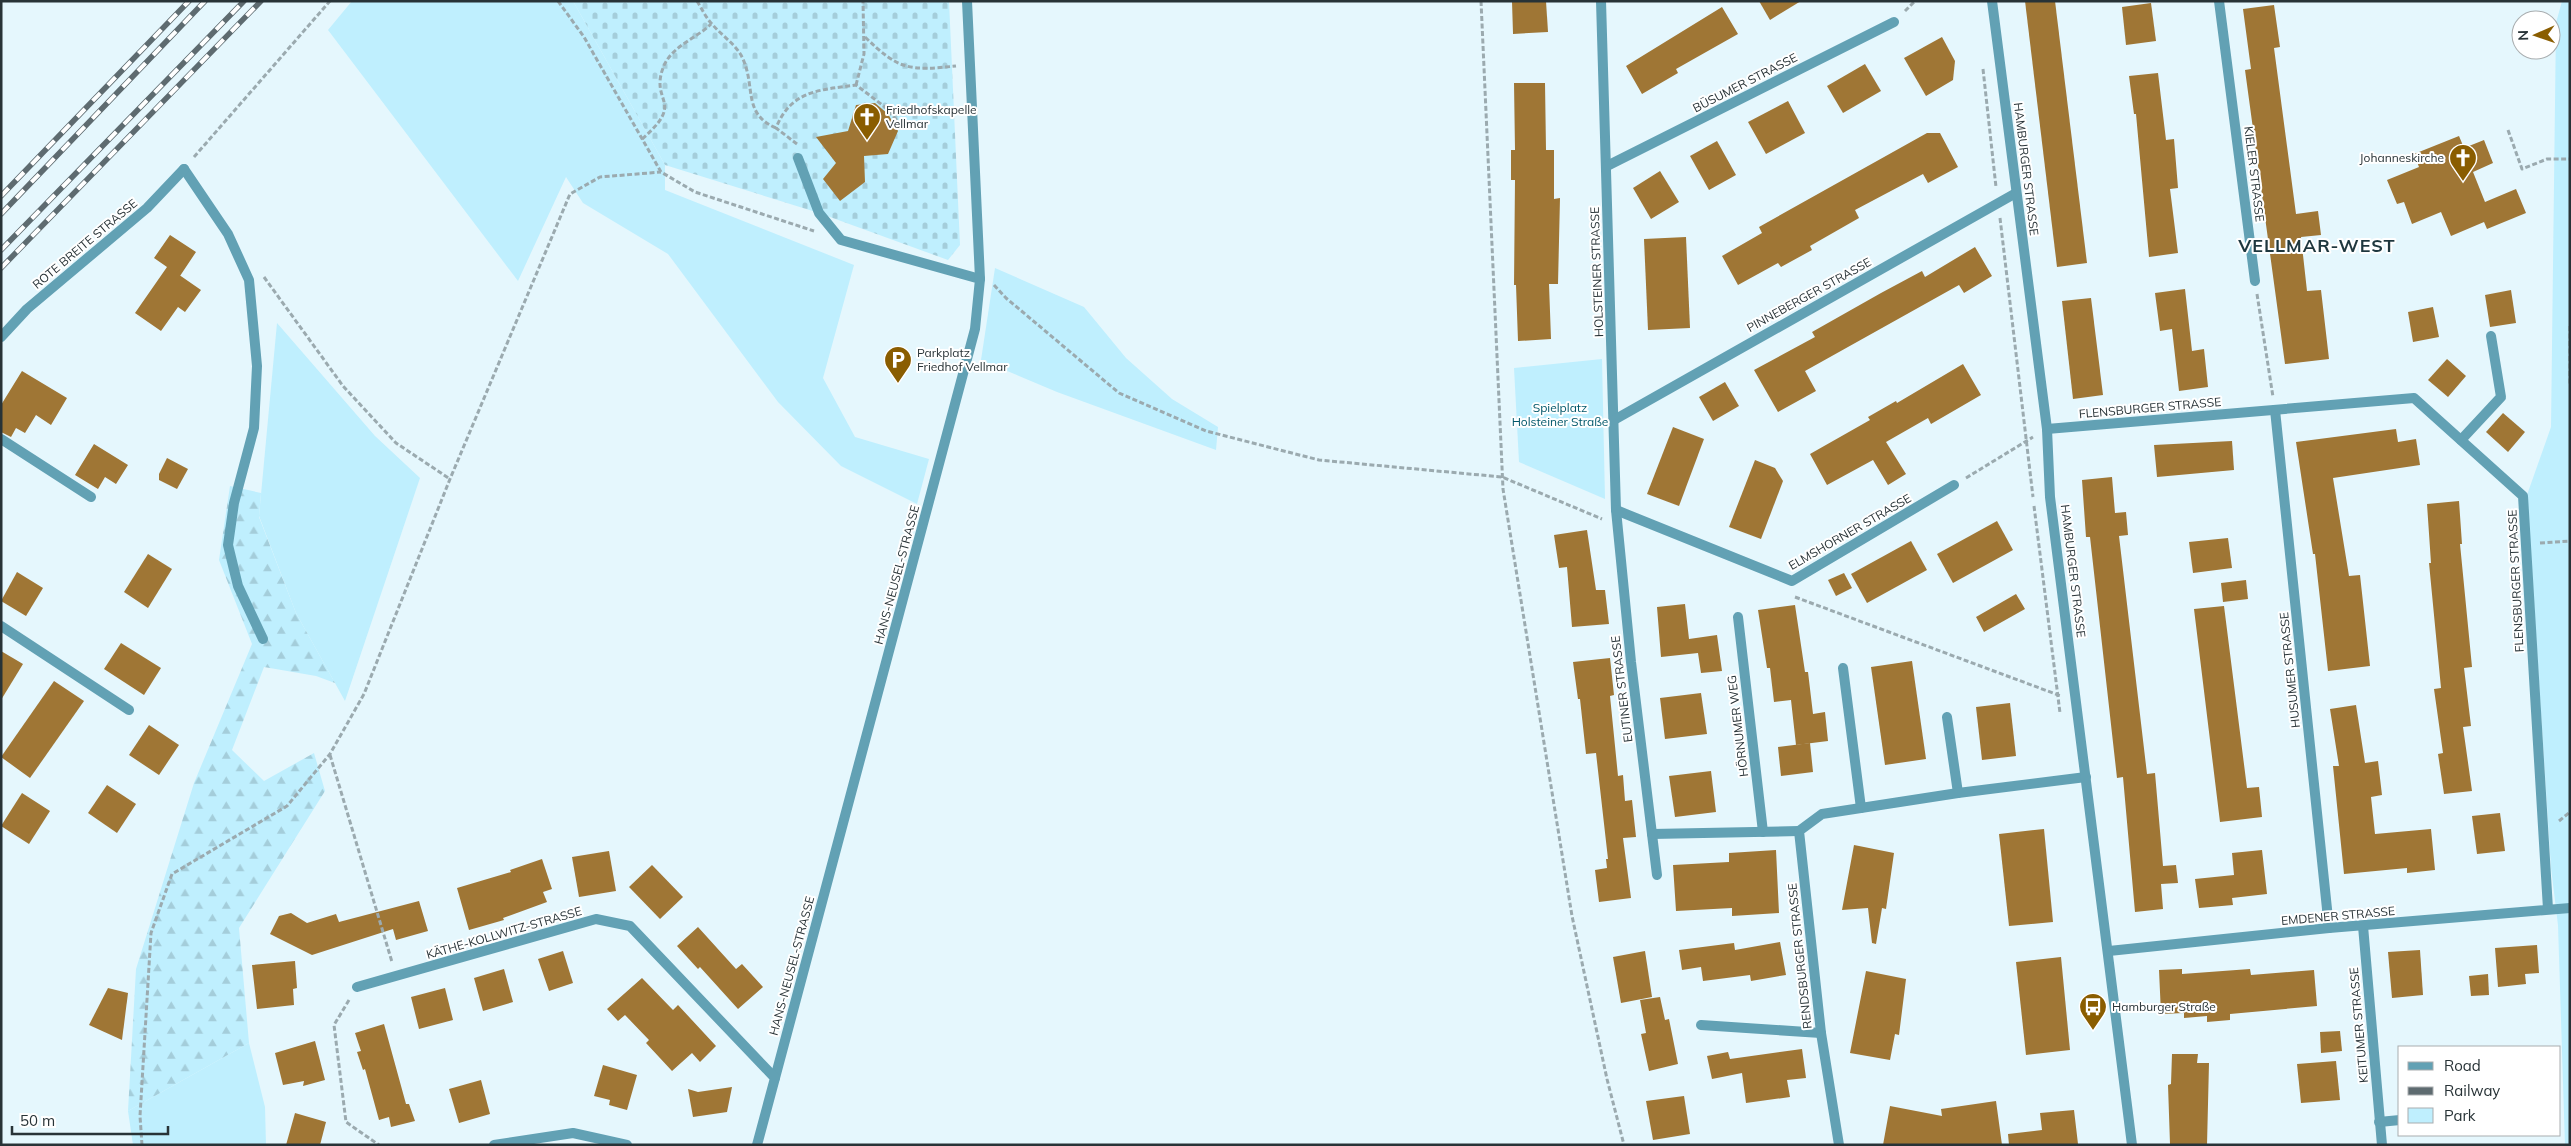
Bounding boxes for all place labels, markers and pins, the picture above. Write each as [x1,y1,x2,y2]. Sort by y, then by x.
church icon: Friedhofskapelle Vellmar [852,102,882,141]
place label: Friedhofskapelle Vellmar [886,102,977,131]
church icon: Johanneskirche [2448,143,2478,182]
place label: Johanneskirche [2360,150,2444,165]
parking icon: Parkplatz Friedhof Vellmar [883,345,913,384]
place label: Parkplatz Friedhof Vellmar [917,345,1008,374]
bus stop icon: Hamburger Straße [2078,992,2108,1031]
place label: Hamburger Straße [2112,999,2216,1014]

